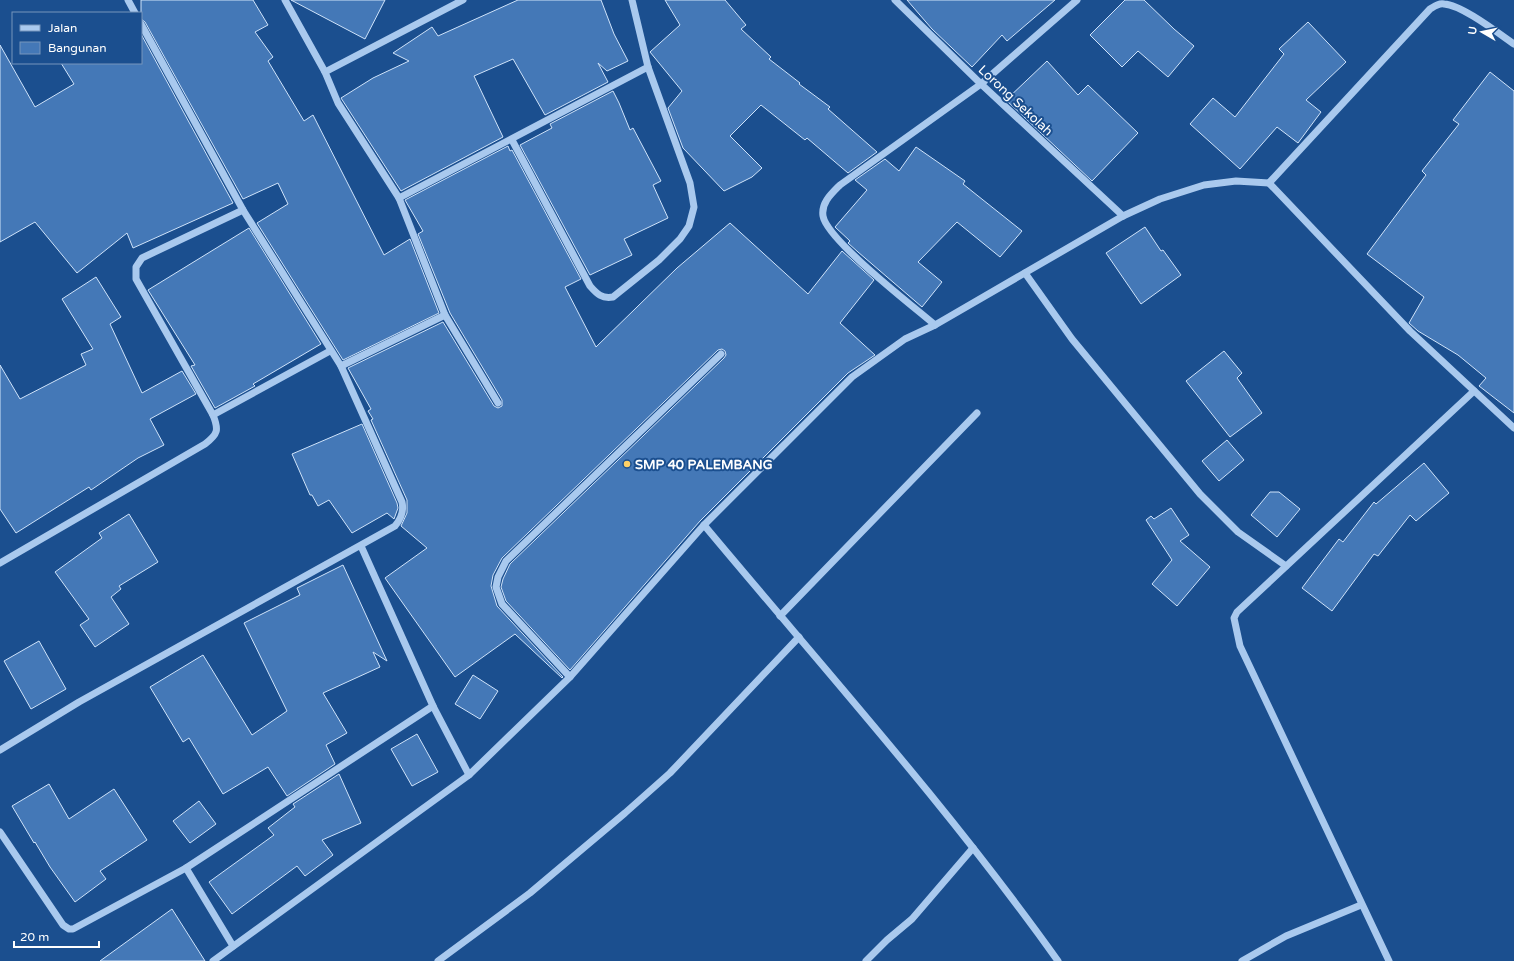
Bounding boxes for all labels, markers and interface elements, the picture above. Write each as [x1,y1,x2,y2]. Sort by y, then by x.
legend [12,12,142,64]
north arrow [1462,12,1502,52]
text: Jalan [48,21,77,35]
text: U [1466,25,1480,36]
text: Bangunan [48,41,107,55]
street label: Lorong Sekolah [975,62,1056,139]
place label: SMP 40 PALEMBANG [635,457,773,473]
marker: SMP 40 PALEMBANG [622,459,632,469]
scale bar [14,923,99,949]
text: 20 m [20,930,49,944]

